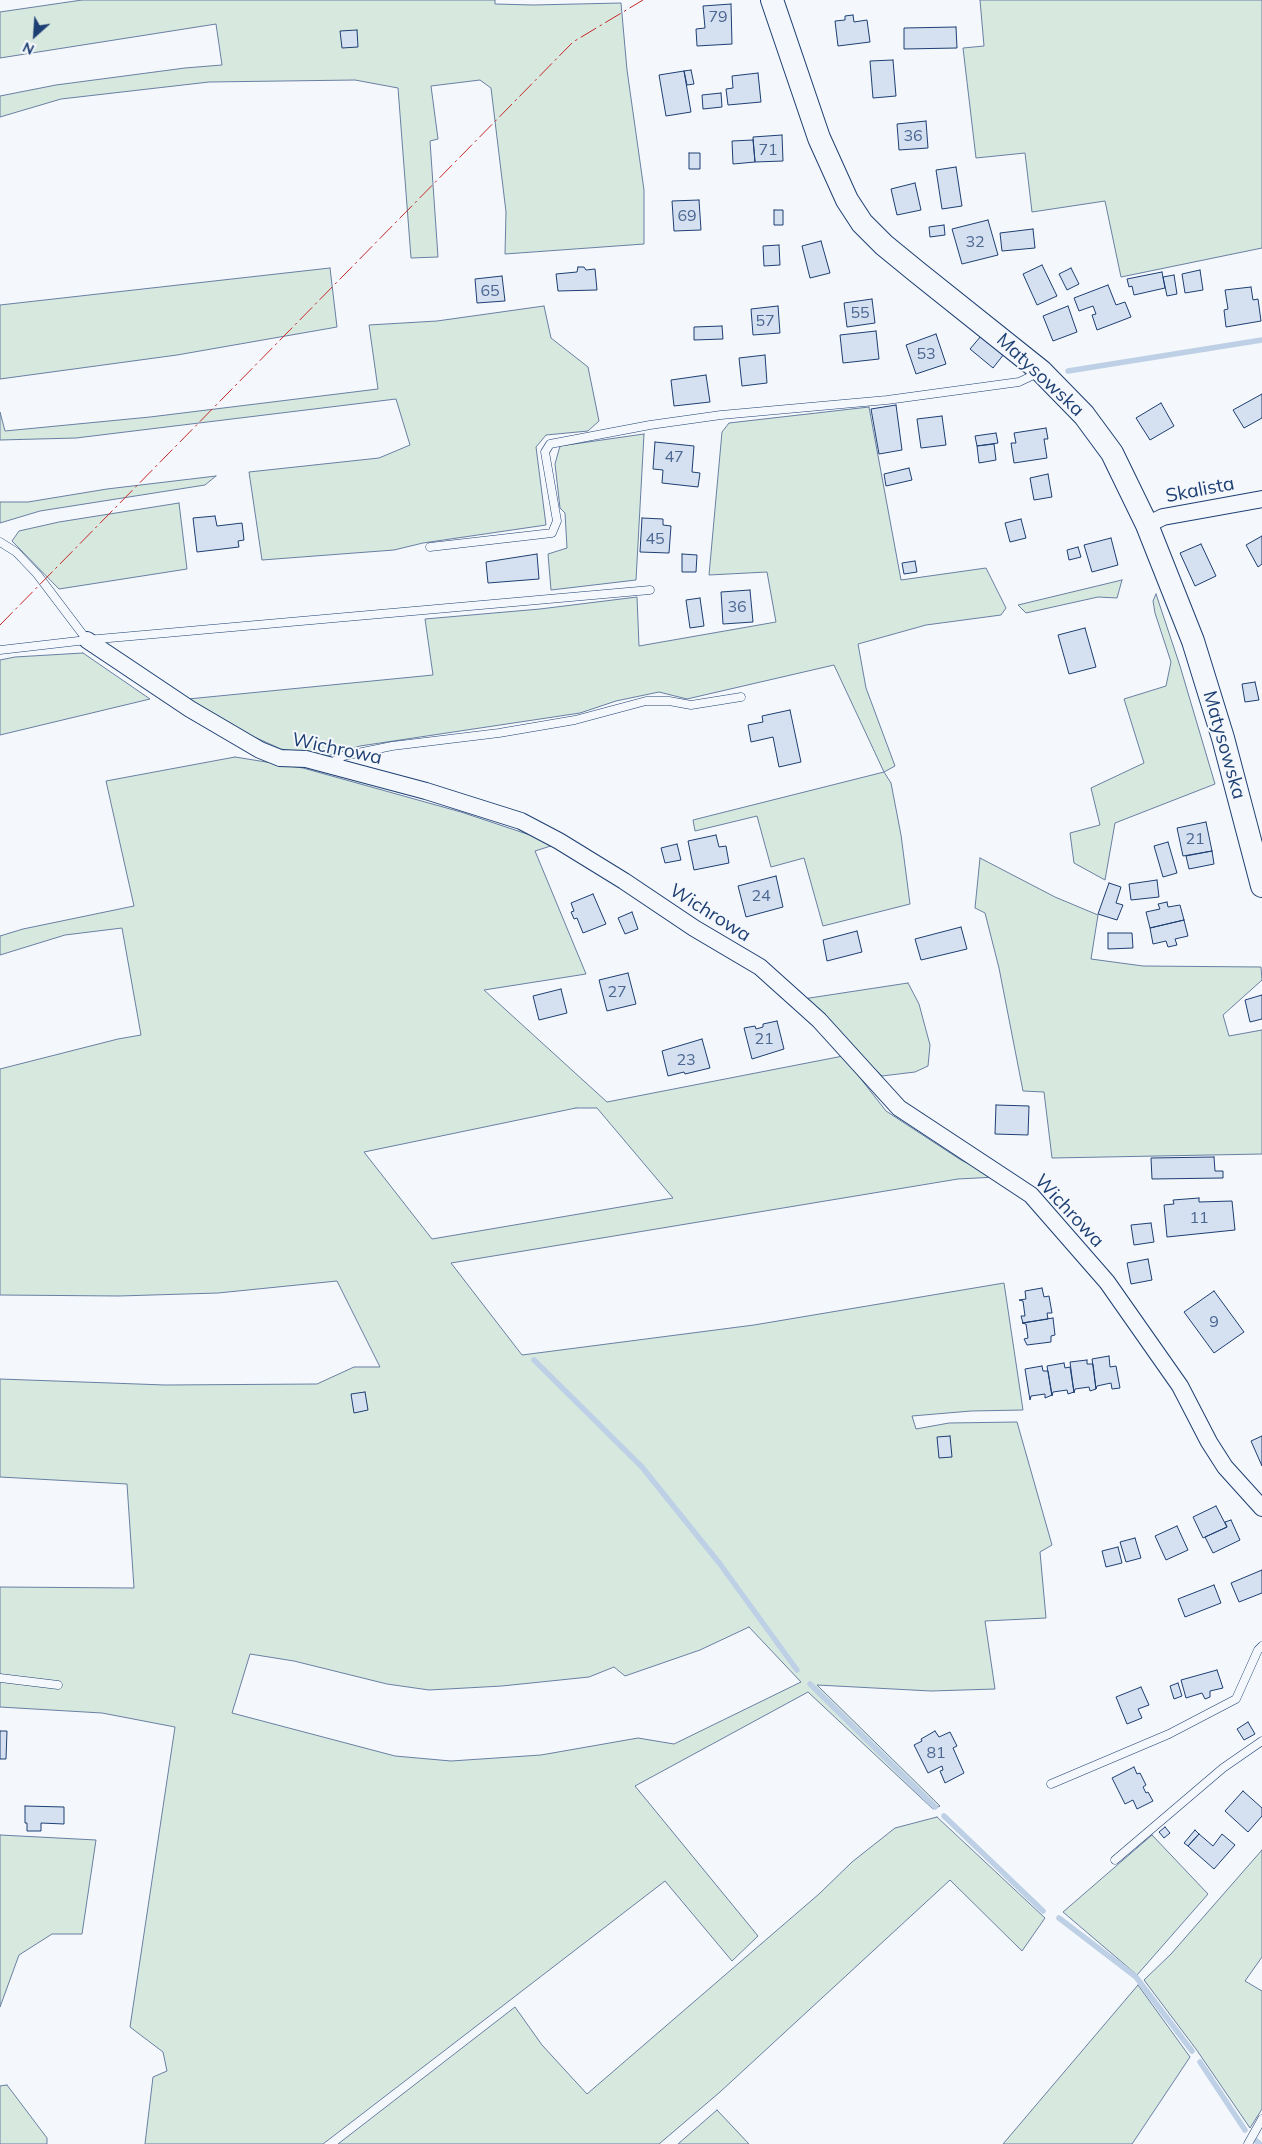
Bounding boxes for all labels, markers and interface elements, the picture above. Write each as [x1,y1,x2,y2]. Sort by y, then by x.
house number: 79 [708,7,728,27]
north arrow [10,10,60,60]
text: N [20,38,37,59]
house number: 36 [903,126,923,146]
house number: 71 [758,140,778,160]
house number: 69 [677,206,697,226]
house number: 32 [965,232,985,252]
house number: 65 [480,281,500,301]
house number: 55 [850,303,870,323]
house number: 57 [755,311,775,331]
street label: Matysowska [992,329,1088,421]
house number: 53 [916,344,936,364]
house number: 47 [664,447,684,467]
street label: Skalista [1164,472,1236,508]
house number: 45 [645,529,665,549]
house number: 36 [727,597,747,617]
street label: Matysowska [1198,688,1250,802]
street label: Wichrowa [290,728,384,770]
house number: 21 [1185,829,1205,849]
street label: Wichrowa [665,879,755,947]
house number: 24 [751,886,771,906]
house number: 27 [607,982,627,1002]
house number: 21 [754,1029,774,1049]
house number: 23 [676,1050,696,1070]
street label: Wichrowa [1029,1170,1109,1252]
house number: 11 [1189,1208,1209,1228]
house number: 9 [1209,1312,1219,1332]
house number: 81 [926,1743,946,1763]

